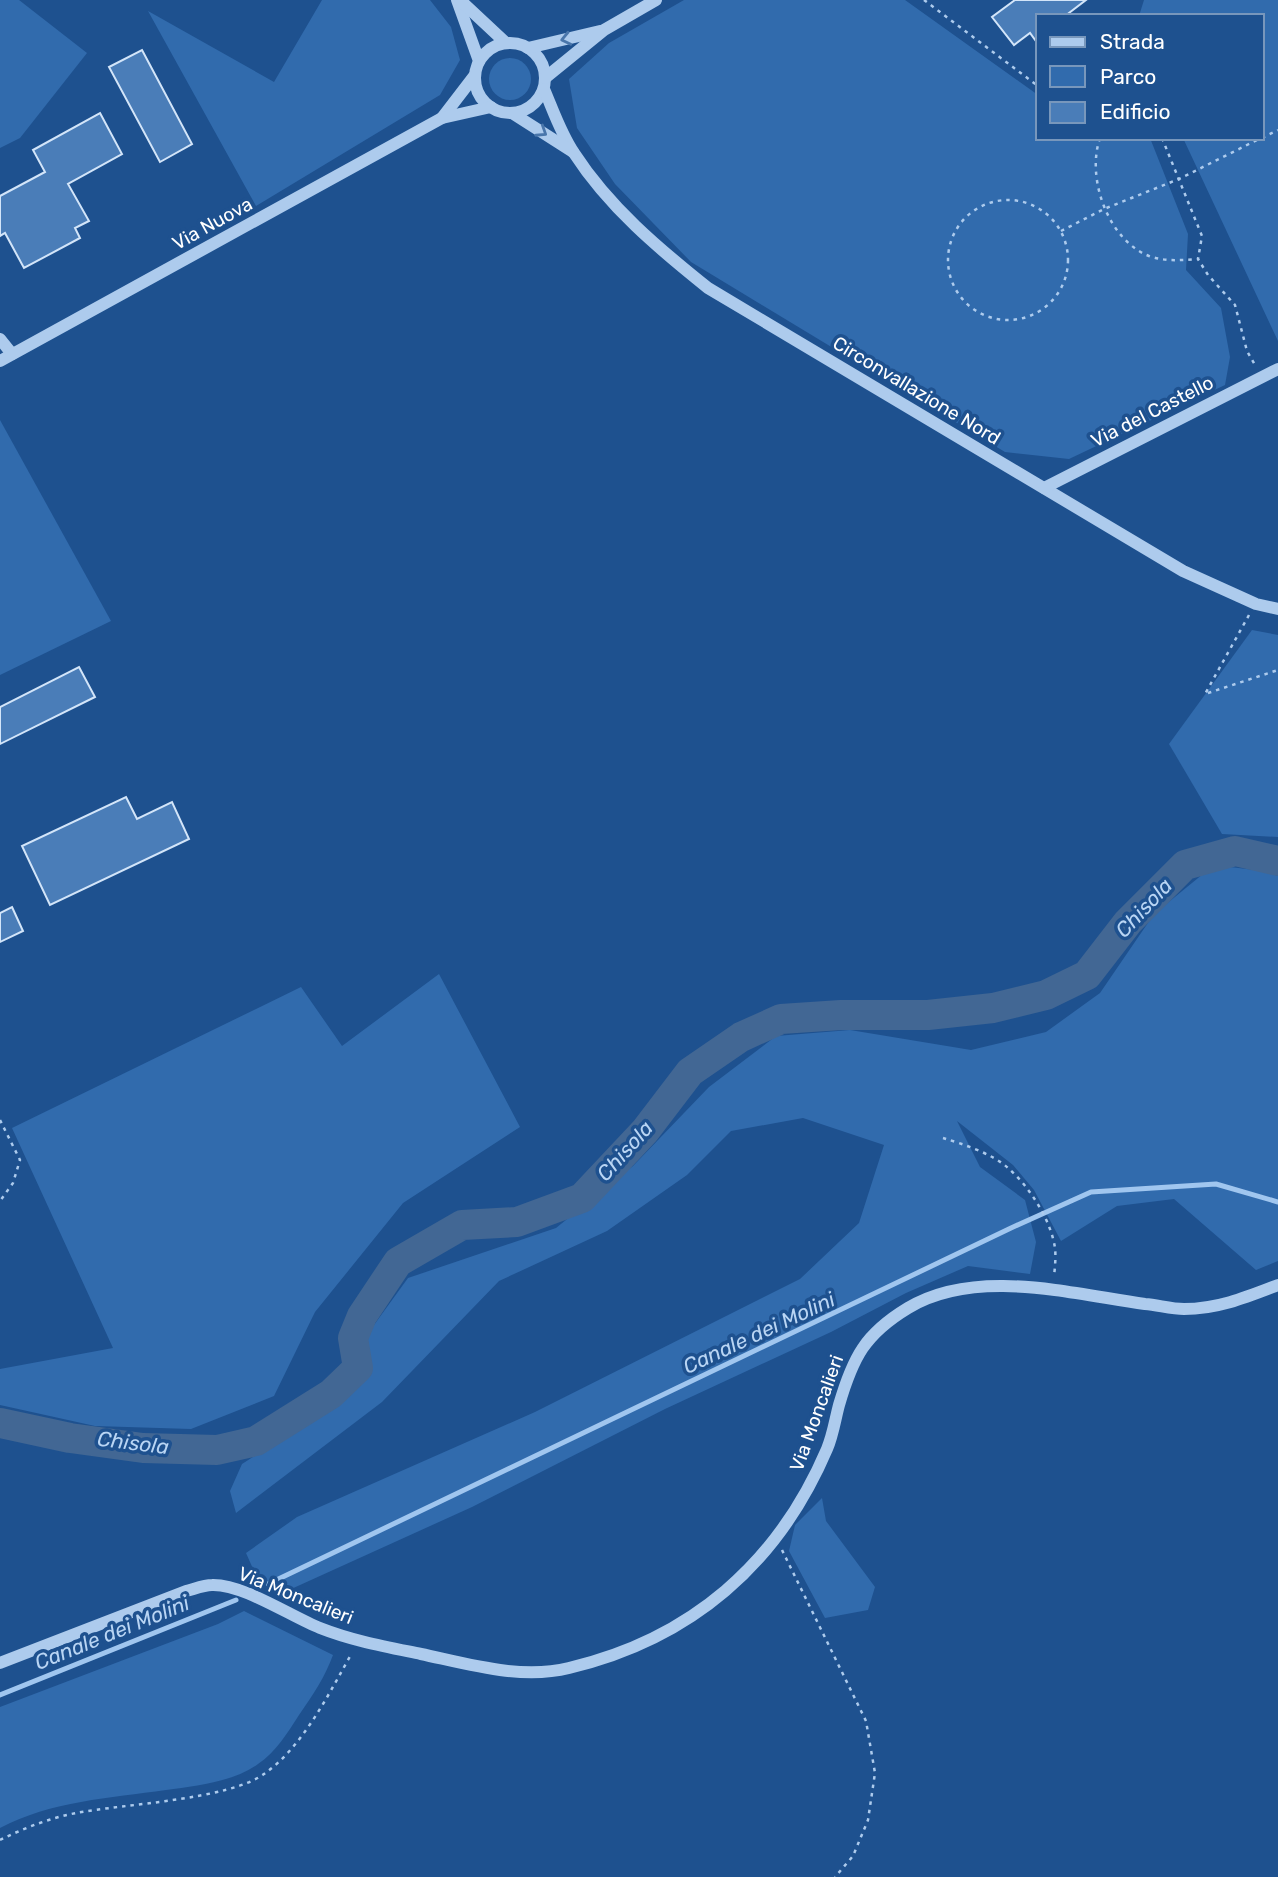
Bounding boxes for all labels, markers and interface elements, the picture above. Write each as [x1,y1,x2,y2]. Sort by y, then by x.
legend [1036,14,1264,140]
text: Strada [1100,29,1165,54]
one-way arrow [560,31,572,45]
text: Parco [1100,64,1156,89]
text: Edificio [1100,99,1170,124]
one-way arrow [535,124,548,137]
street label: Via Nuova [168,192,256,255]
street label: Circonvallazione Nord [829,331,1005,450]
street label: Via del Castello [1087,371,1217,452]
water label: Chisola [1110,873,1177,943]
water label: Chisola [591,1116,658,1186]
water label: Canale dei Molini [679,1286,840,1379]
street label: Via Moncalieri [785,1352,848,1475]
water label: Chisola [96,1426,170,1459]
street label: Via Moncalieri [235,1562,357,1629]
water label: Canale dei Molini [31,1590,194,1675]

